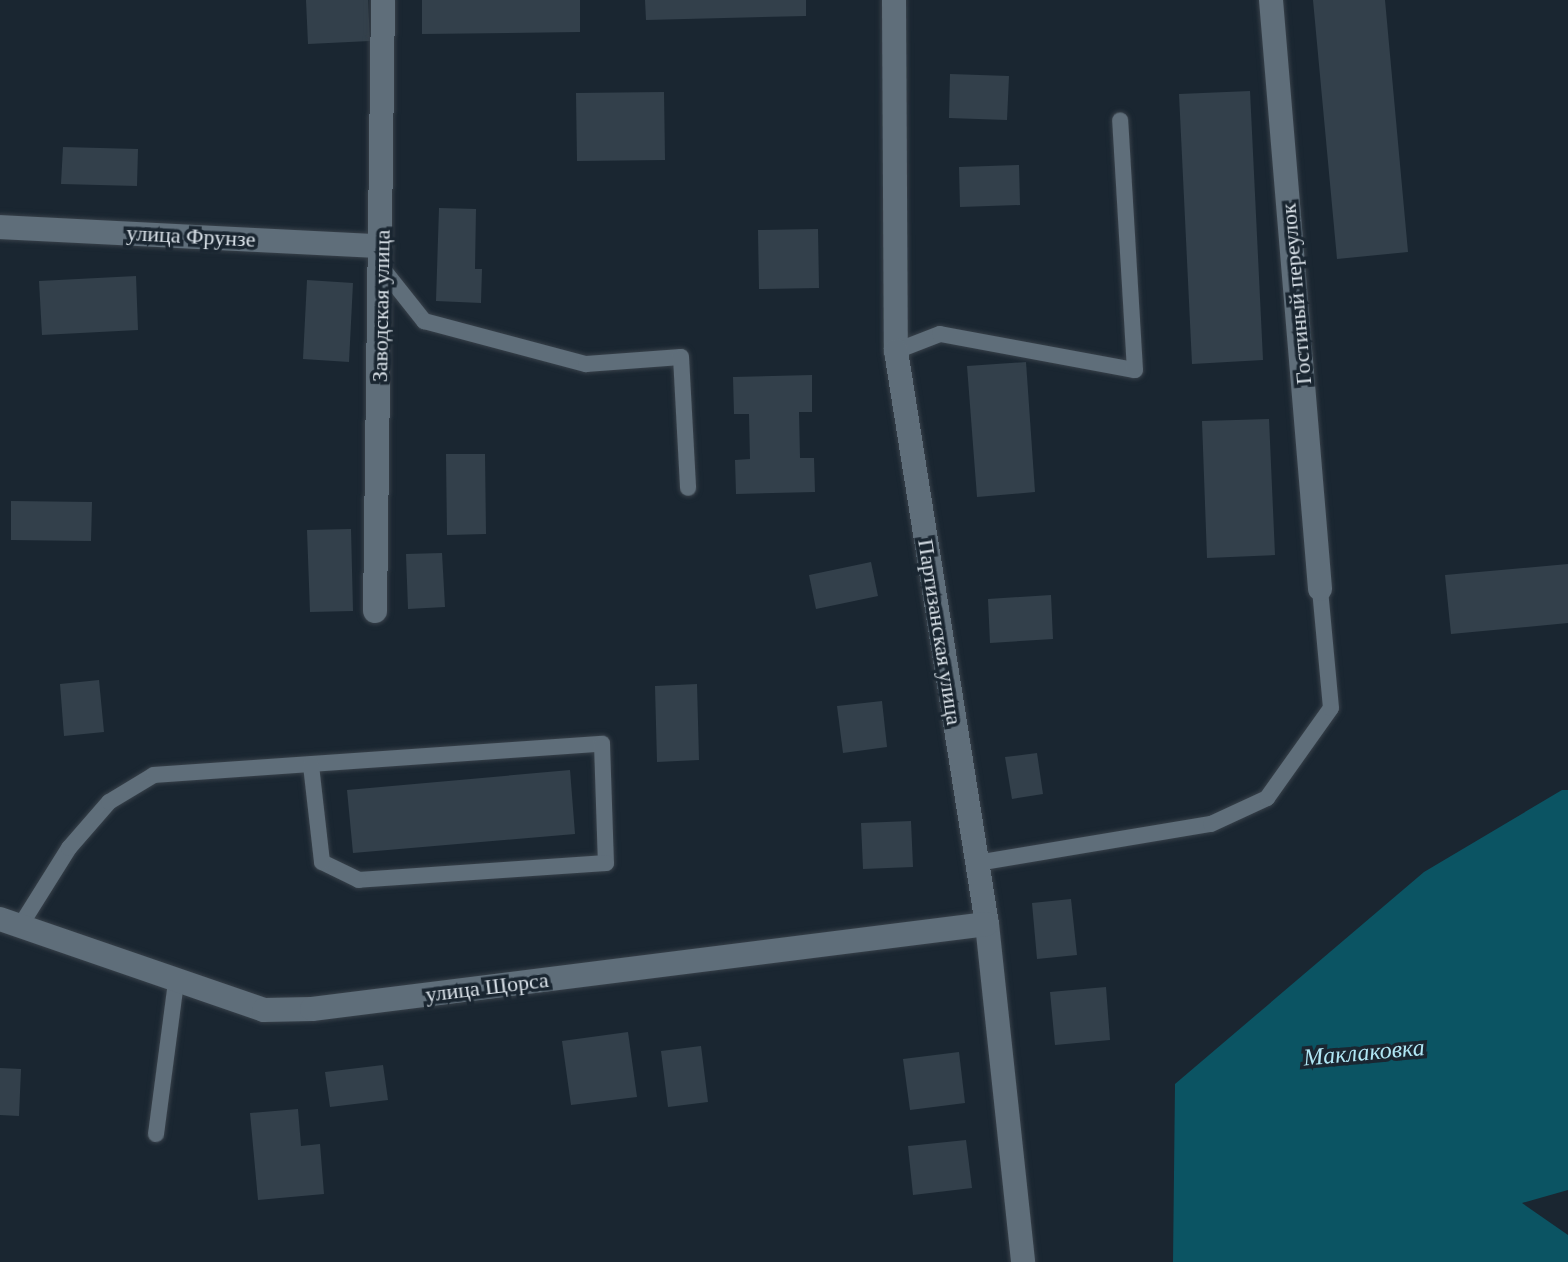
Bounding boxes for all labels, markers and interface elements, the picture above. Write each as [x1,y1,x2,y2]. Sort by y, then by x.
street label: Гостиный переулок [1275,202,1317,386]
street label: улица Фрунзе [126,219,256,253]
street label: Заводская улица [366,230,396,382]
street label: Партизанская улица [912,537,968,727]
street label: улица Щорса [424,966,550,1008]
water label: Маклаковка [1302,1033,1426,1073]

